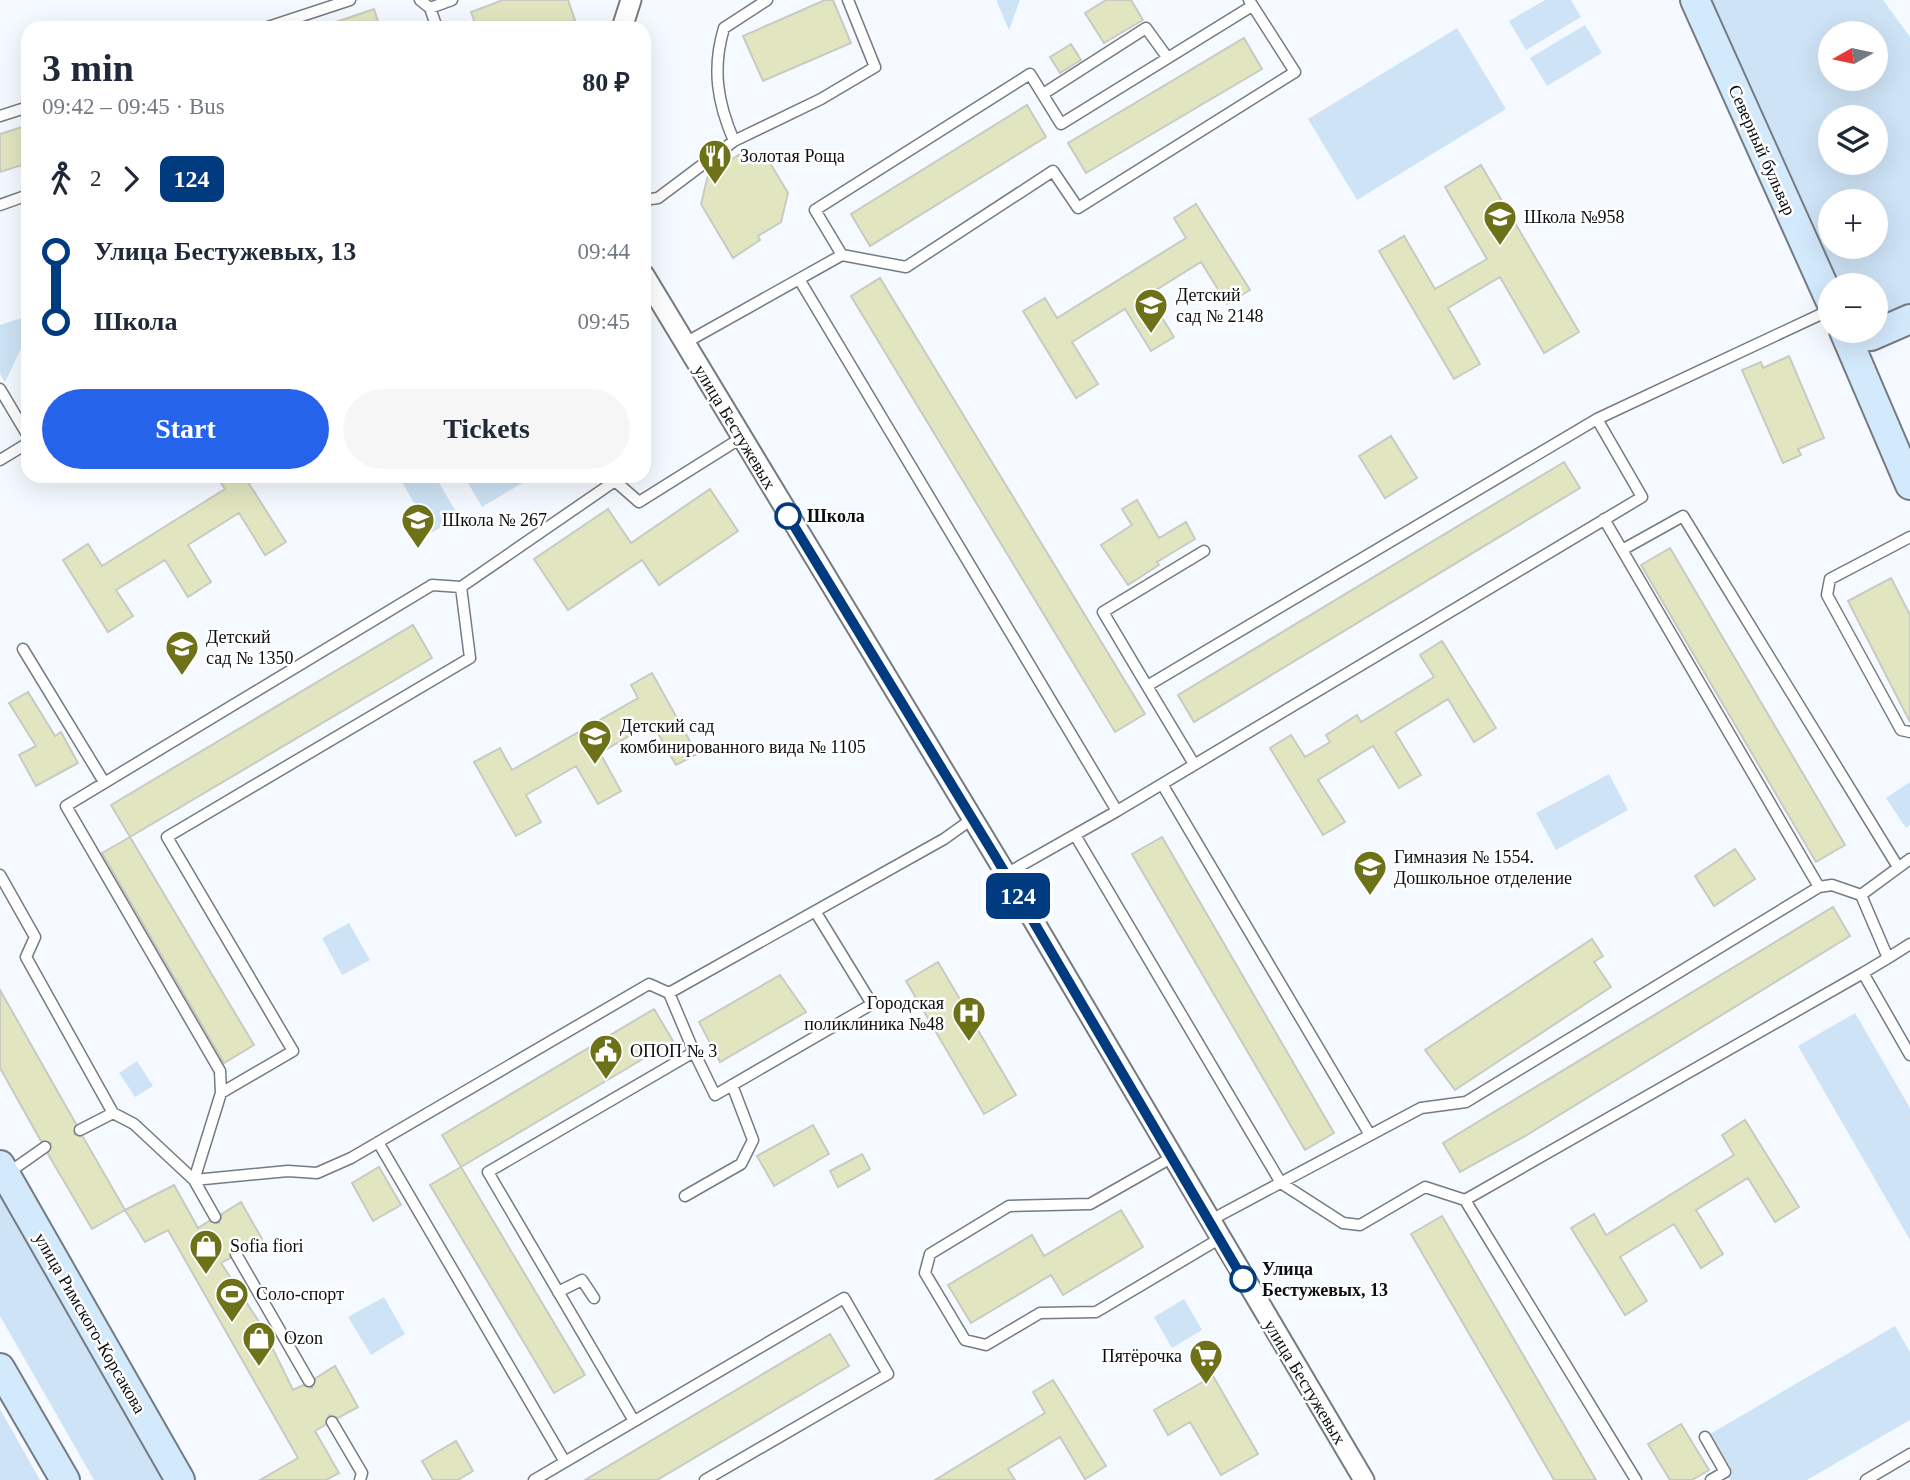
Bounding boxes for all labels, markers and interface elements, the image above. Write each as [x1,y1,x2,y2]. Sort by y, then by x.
north arrow [1818,21,1888,91]
map controls [1818,21,1888,343]
text: 3 min [42,47,134,89]
text: 80 ₽ [582,68,630,97]
street label: Северный бульвар [1724,82,1800,218]
text: 09:42 – 09:45 · Bus [42,94,225,119]
button: layers [1818,105,1888,175]
restaurant icon: Золотая Роща [696,137,734,186]
place label: Золотая Роща [740,146,845,166]
icon: walk [42,160,80,198]
icon: forward [112,160,150,198]
text: 2 [90,166,102,191]
text: 124 [174,166,210,192]
button: + [1818,189,1888,259]
school or university icon: Школа №958 [1481,198,1519,247]
place label: Школа №958 [1524,207,1624,227]
text: Улица Бестужевых, 13 [94,237,356,266]
text: 09:44 [578,239,630,264]
button: − [1818,273,1888,343]
place label: Детский сад № 2148 [1176,285,1264,326]
school or university icon: Детский сад № 2148 [1132,286,1170,335]
text: Школа [94,307,177,336]
text: 09:45 [578,309,630,334]
street label: улица Бестужевых [690,361,780,493]
button: Start [42,389,329,469]
button: Tickets [343,389,630,469]
school or university icon: Школа № 267 [399,501,437,550]
marker: Школа [775,503,801,529]
place label: Школа [807,506,865,526]
place label: Школа № 267 [442,510,547,530]
place label: Детский сад № 1350 [206,627,294,668]
school or university icon: Детский сад № 1350 [163,628,201,677]
place label: Детский сад комбинированного вида № 1105 [620,716,866,757]
school or university icon: Детский сад комбинированного вида № 1105 [576,717,614,766]
place label: Гимназия № 1554. Дошкольное отделение [1394,847,1572,888]
school or university icon: Гимназия № 1554. Дошкольное отделение [1351,848,1389,897]
line badge: 124 [978,873,1058,919]
text: 124 [1000,883,1036,909]
place label: Городская поликлиника №48 [804,993,944,1034]
hospital icon: Городская поликлиника №48 [950,994,988,1043]
public building icon: ОПОП № 3 [587,1032,625,1081]
place label: ОПОП № 3 [630,1041,717,1061]
shop icon: Sofia fiori [187,1227,225,1276]
street label: улица Римского-Корсакова [30,1229,150,1417]
place label: Sofia fiori [230,1236,304,1256]
place label: Улица Бестужевых, 13 [1262,1259,1388,1300]
marker: Улица Бестужевых, 13 [1230,1266,1256,1292]
sports icon: Соло-спорт [213,1275,251,1324]
place label: Соло-спорт [256,1284,344,1304]
street label: улица Бестужевых [1260,1316,1350,1448]
shop icon: Ozon [240,1319,278,1368]
place label: Ozon [284,1328,323,1348]
supermarket icon: Пятёрочка [1187,1337,1225,1386]
place label: Пятёрочка [1102,1346,1182,1366]

